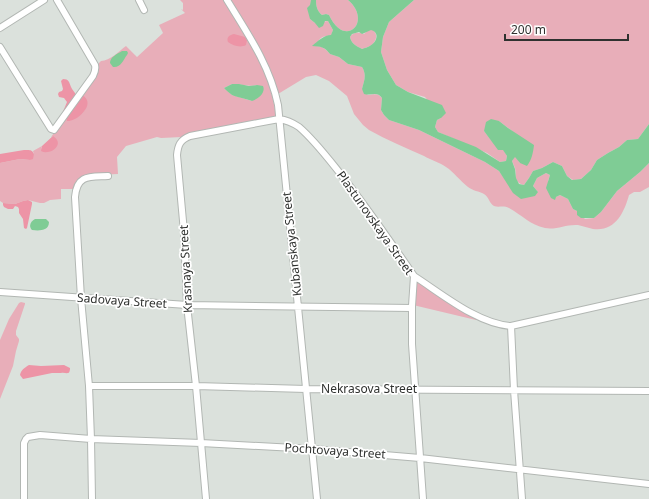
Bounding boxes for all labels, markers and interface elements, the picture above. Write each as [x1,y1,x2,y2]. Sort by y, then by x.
scale bar [505,16,628,42]
text: 200 m [511,21,546,38]
street label: Plastunovskaya Street [333,167,418,279]
street label: Kubanskaya Street [278,190,305,297]
street label: Krasnaya Street [175,224,196,314]
street label: Sadovaya Street [77,289,168,312]
street label: Nekrasova Street [321,380,418,397]
street label: Pochtovaya Street [284,438,387,463]

